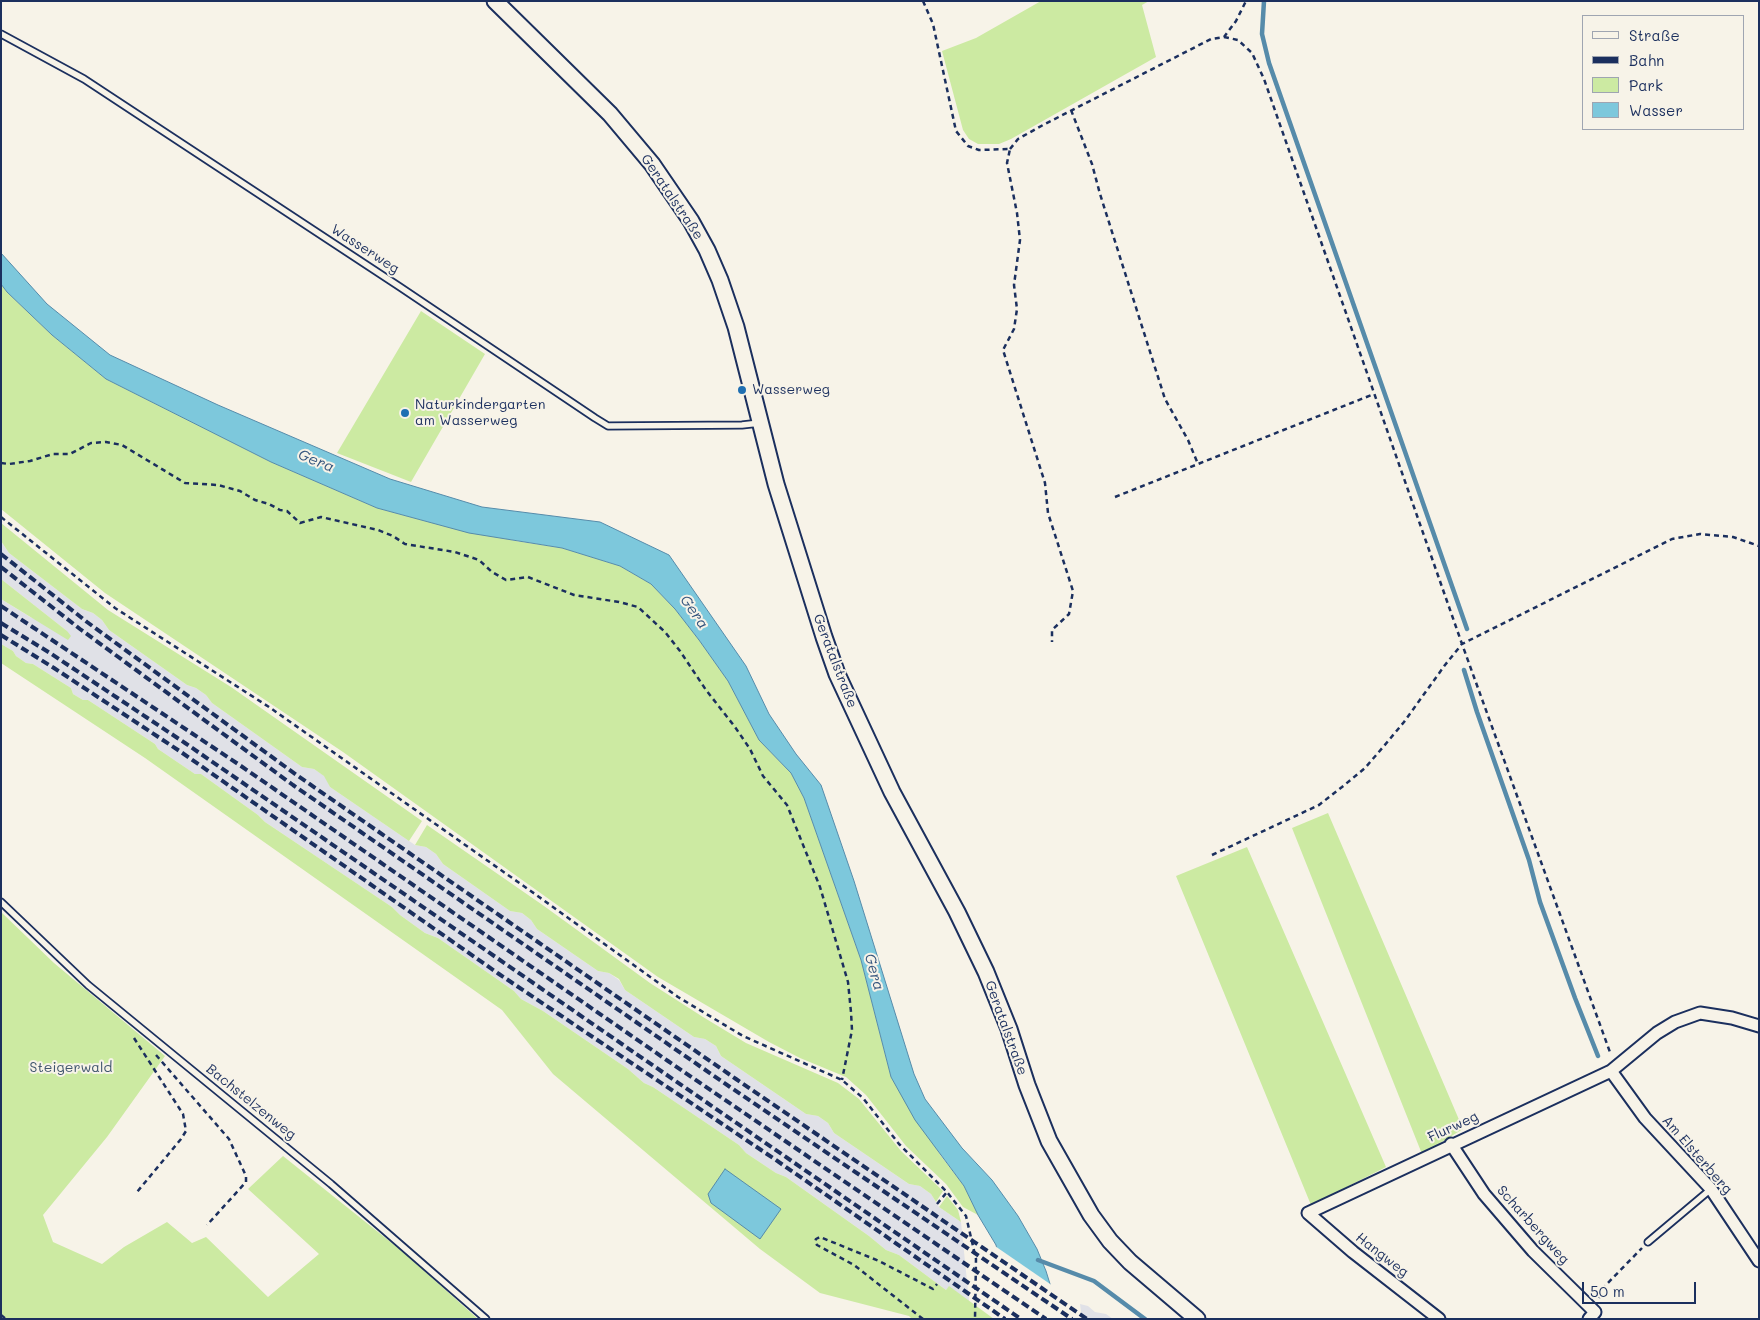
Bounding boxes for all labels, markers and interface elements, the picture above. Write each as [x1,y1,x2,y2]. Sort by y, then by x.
legend [1582,15,1745,130]
text: Straße [1629,25,1680,45]
text: Bahn [1629,50,1664,70]
text: Park [1629,75,1663,95]
text: Wasser [1629,100,1683,120]
street label: Geratalstraße [637,151,707,243]
street label: Wasserweg [328,221,402,277]
place label: Wasserweg [752,382,830,398]
marker: Wasserweg [736,384,748,396]
place label: Naturkindergarten am Wasserweg [415,397,545,430]
marker: Naturkindergarten am Wasserweg [399,407,411,419]
water label: Gera [295,446,337,476]
water label: Gera [676,592,712,632]
street label: Geratalstraße [809,612,861,710]
water label: Gera [860,952,888,992]
street label: Geratalstraße [981,978,1031,1078]
park label: Steigerwald [30,1060,112,1076]
street label: Bachstelzenweg [203,1061,299,1143]
street label: Flurweg [1425,1108,1481,1146]
street label: Am Elsterberg [1658,1112,1736,1198]
street label: Scharbergweg [1493,1182,1573,1268]
street label: Hangweg [1352,1229,1412,1281]
scale bar [1585,1272,1699,1304]
text: 50 m [1590,1281,1625,1301]

